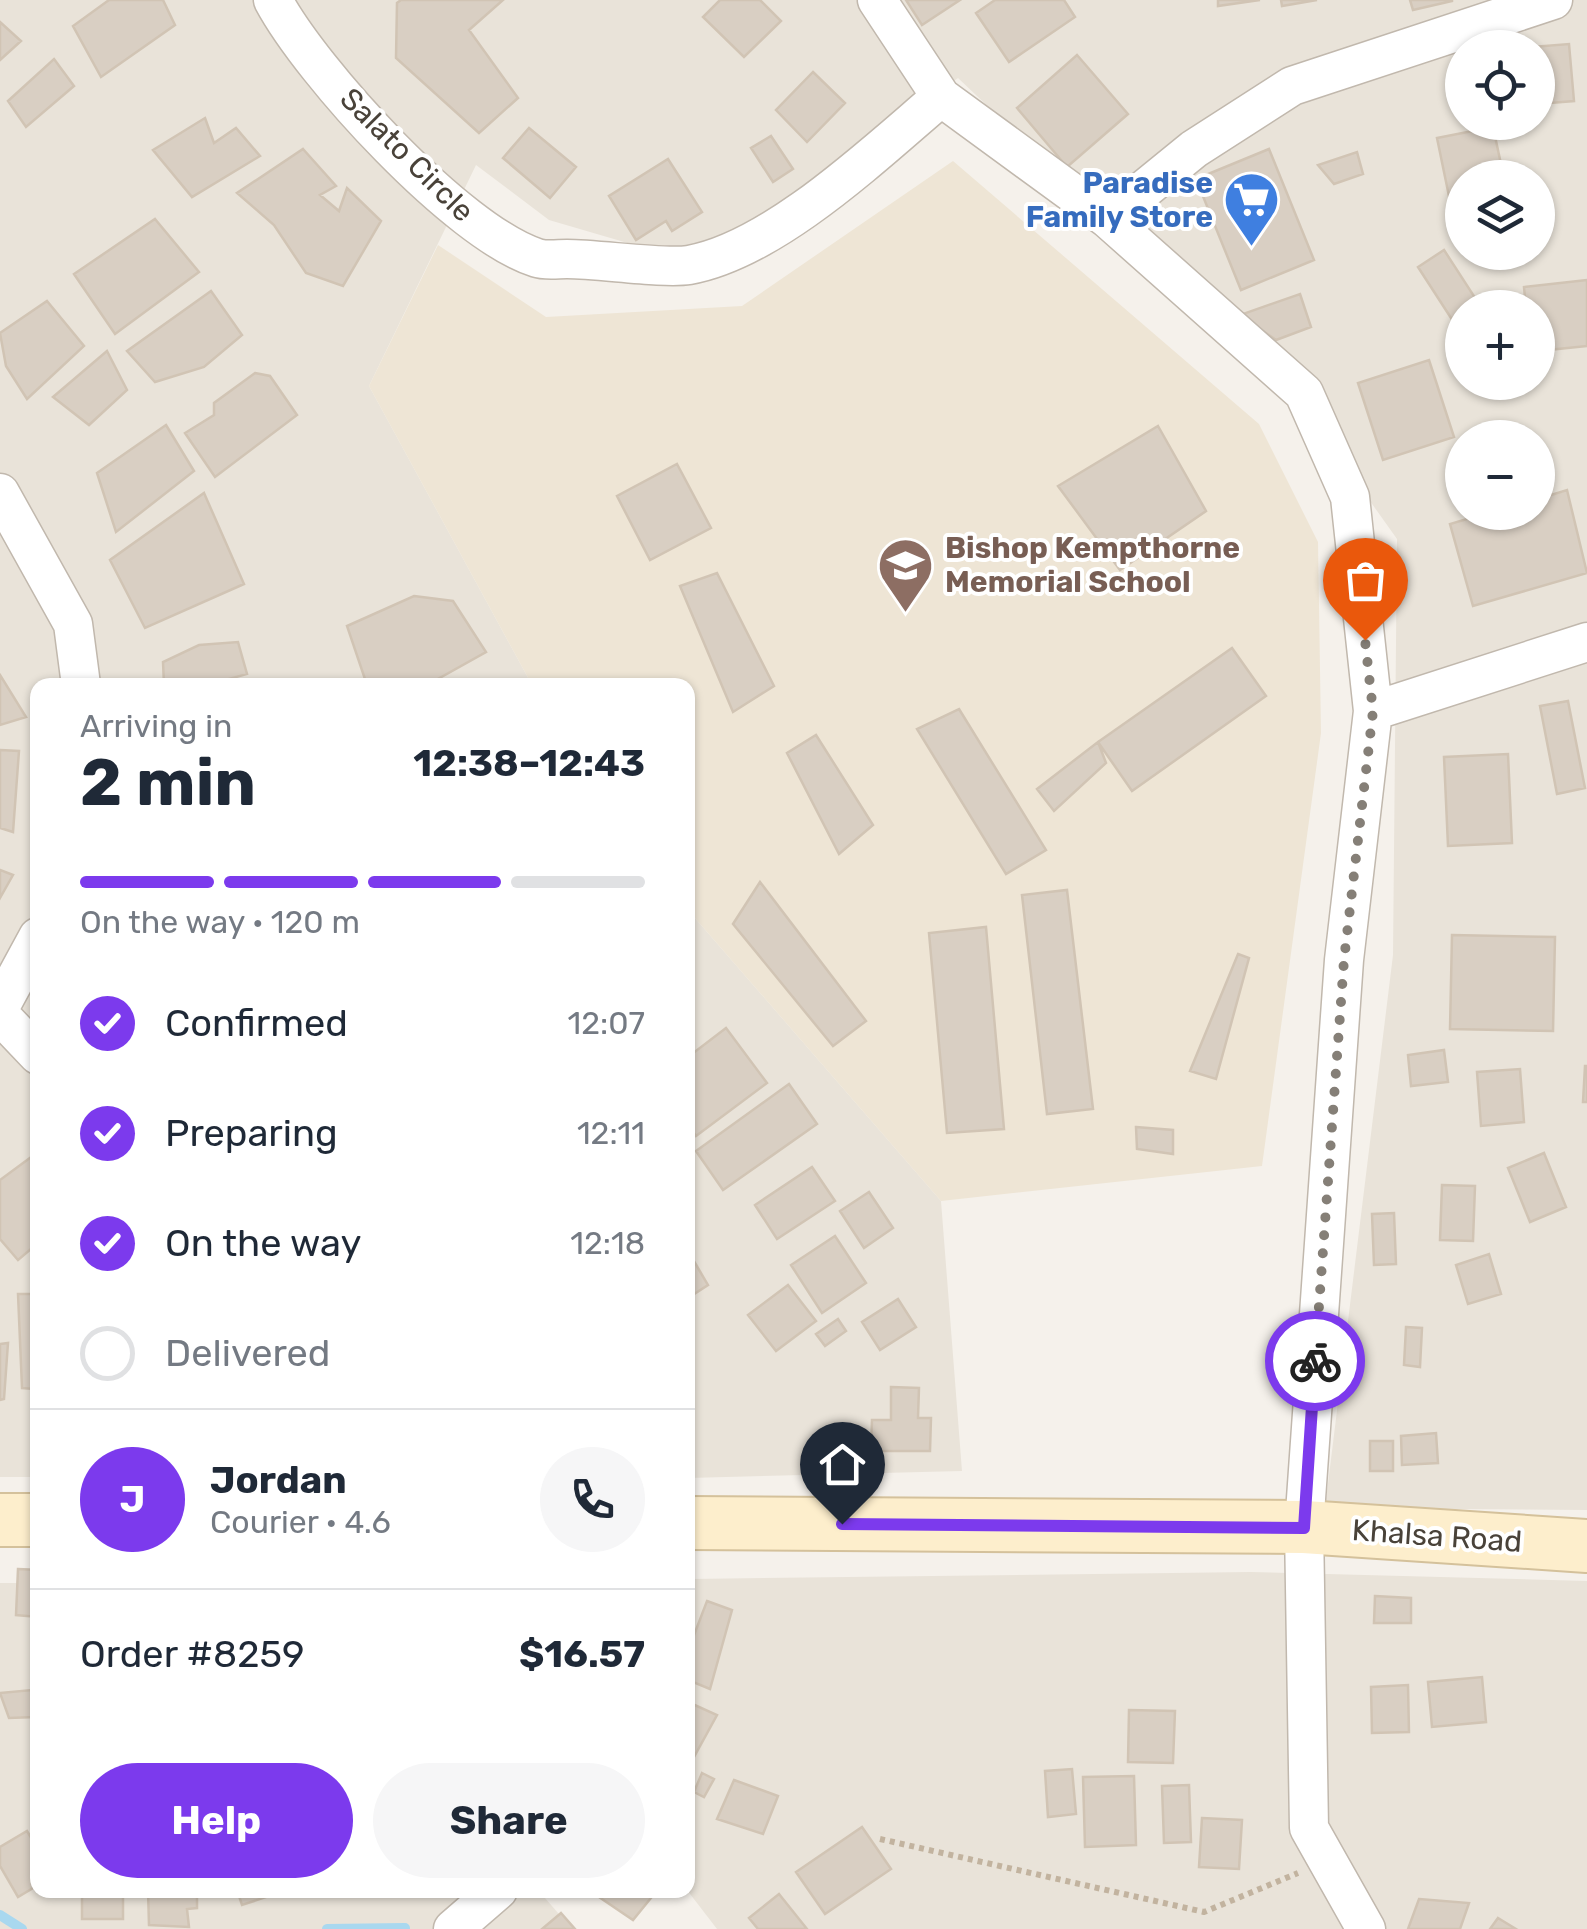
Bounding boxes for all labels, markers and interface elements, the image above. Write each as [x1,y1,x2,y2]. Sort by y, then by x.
map controls [1445,30,1555,530]
button: locate [1445,30,1555,140]
street label: Salato Circle [333,81,481,229]
button: layers [1445,160,1555,270]
place label: Paradise Family Store [1026,165,1213,235]
supermarket icon: Paradise Family Store [1222,170,1282,249]
button: + [1445,290,1555,400]
button: − [1445,420,1555,530]
place label: Bishop Kempthorne Memorial School [945,530,1240,600]
school or university icon: Bishop Kempthorne Memorial School [876,535,936,614]
pin [1323,538,1408,641]
icon: bag [1338,553,1393,608]
text: Arriving in [80,707,232,745]
text: 12:38–12:43 [413,740,645,786]
text: 2 min [80,744,256,821]
text: On the way · 120 m [80,903,360,941]
icon: check [80,996,135,1051]
text: Confirmed [165,1000,348,1046]
text: 12:07 [568,1004,645,1042]
icon: check [80,1106,135,1161]
text: Preparing [165,1110,338,1156]
text: 12:11 [577,1114,645,1152]
icon: check [80,1216,135,1271]
text: On the way [165,1220,361,1266]
text: 12:18 [570,1224,645,1262]
courier [1265,1311,1365,1411]
text: Delivered [165,1330,330,1376]
icon: bike [1288,1334,1343,1389]
pin [800,1422,885,1525]
icon: home [815,1437,870,1492]
button: phone [540,1447,645,1552]
text: Jordan [210,1457,347,1503]
text: J [120,1476,145,1522]
text: Courier · 4.6 [210,1503,391,1541]
street label: Khalsa Road [1351,1512,1523,1560]
text: Order #8259 [80,1631,305,1677]
text: $16.57 [519,1631,645,1677]
button: Help [80,1763,353,1878]
button: Share [373,1763,645,1878]

